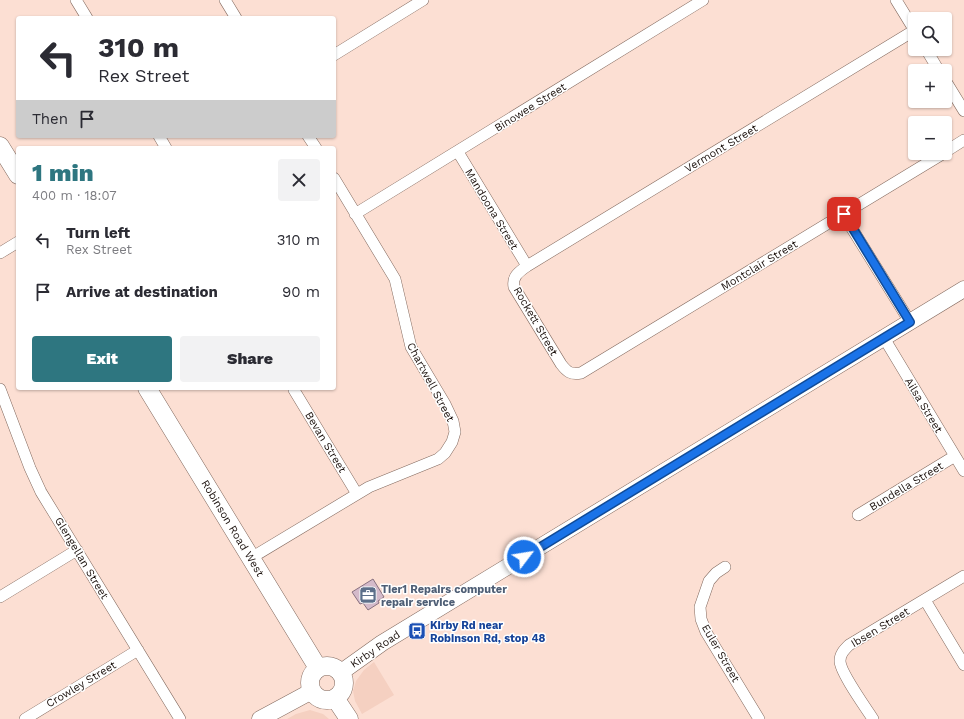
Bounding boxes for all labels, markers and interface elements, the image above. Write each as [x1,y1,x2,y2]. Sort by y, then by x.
map controls [908,12,952,160]
button: search [908,12,952,56]
text: 310 m [98,31,179,64]
icon: left [32,32,84,84]
button: + [908,64,952,108]
text: Rex Street [98,65,189,86]
street label: Binowee Street [492,80,569,135]
icon: arrive [76,108,98,130]
text: Then [32,110,68,128]
button: − [908,116,952,160]
street label: Vermont Street [682,121,760,175]
text: 1 min [32,159,94,187]
button: close [278,159,320,201]
street label: Mandoona Street [462,166,521,252]
text: 400 m · 18:07 [32,188,117,203]
pin [827,197,861,231]
icon: arrive [833,203,855,225]
text: Turn left [66,224,130,242]
icon: left [32,229,54,251]
text: 310 m [277,231,320,249]
street label: Montclair Street [719,237,800,293]
text: Rex Street [66,242,132,257]
icon: arrive [32,281,54,303]
text: Arrive at destination [66,283,218,301]
text: 90 m [282,283,320,301]
street label: Rockett Street [511,284,561,358]
button: Exit [32,336,172,382]
button: Share [180,336,320,382]
street label: Chartwell Street [404,340,457,424]
street label: Ailsa Street [902,375,945,436]
street label: Bevan Street [302,409,349,475]
street label: Bundella Street [867,459,946,514]
street label: Robinson Road West [199,478,267,579]
street label: Glengellan Street [52,515,111,602]
position arrow [503,536,545,578]
place label: Tier1 Repairs computer repair service [381,583,507,609]
office icon: Tier1 Repairs computer repair service [358,585,378,605]
street label: Ibsen Street [849,605,912,650]
place label: Kirby Rd near Robinson Rd, stop 48 [430,619,546,645]
bus stop icon: Kirby Rd near Robinson Rd, stop 48 [407,621,427,641]
street label: Euler Street [699,622,743,685]
street label: Kirby Road [348,628,403,671]
street label: Crowley Street [44,658,119,710]

